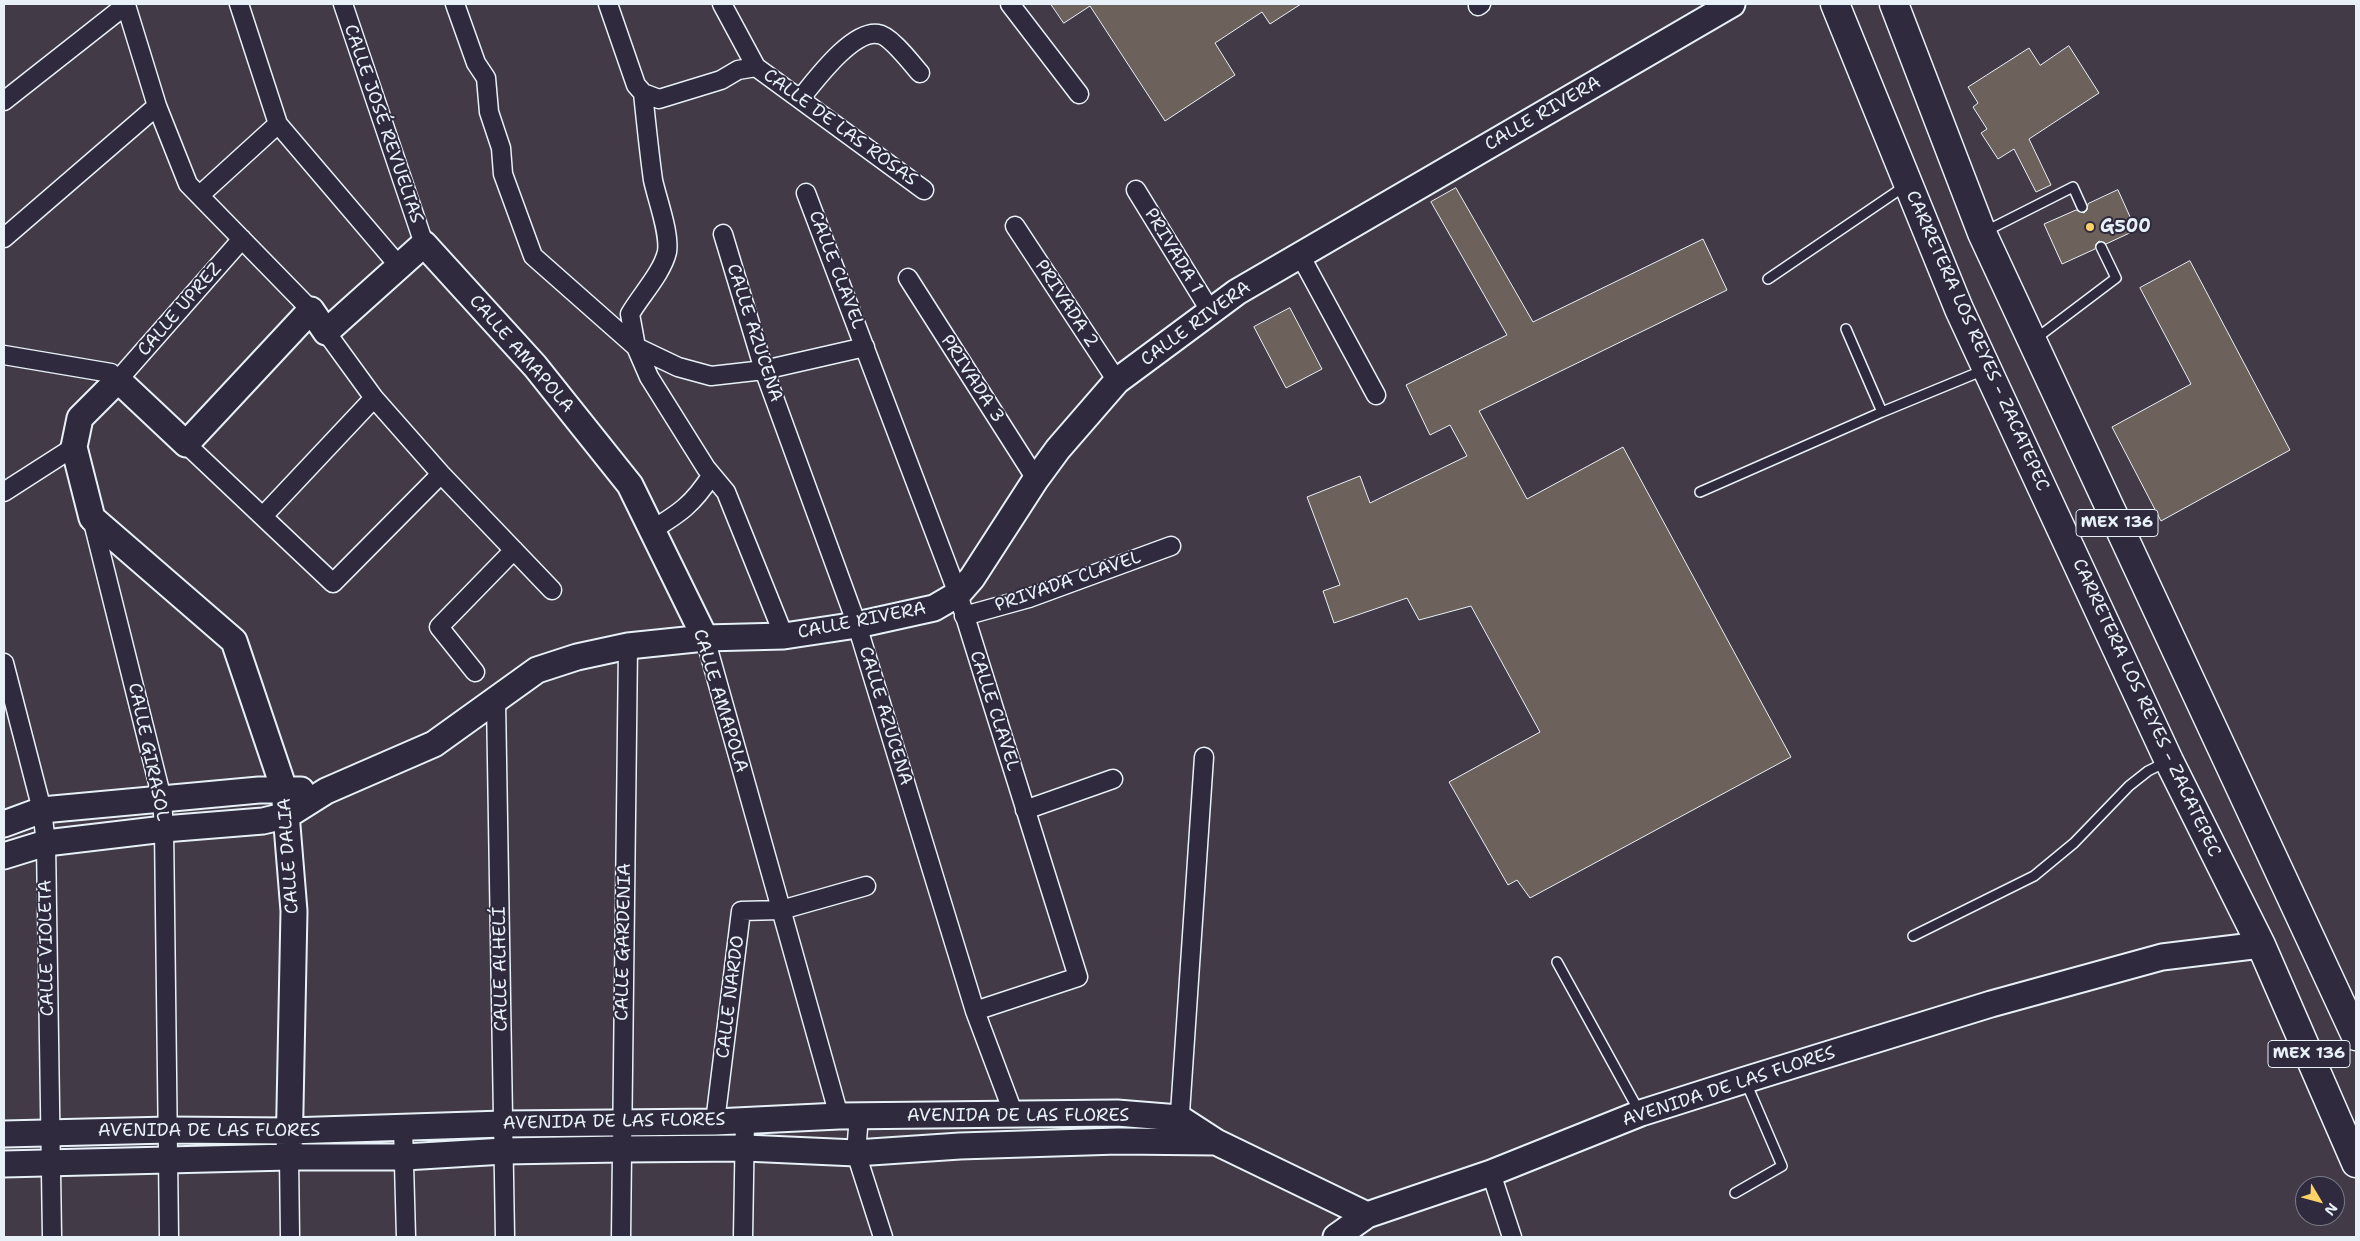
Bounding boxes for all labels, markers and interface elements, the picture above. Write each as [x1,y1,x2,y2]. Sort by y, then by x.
street label: CALLE JOSÉ REVUELTAS [339,22,427,226]
street label: CALLE DE LAS ROSAS [759,65,921,191]
street label: CALLE RIVERA [1481,72,1605,156]
street label: CARRETERA LOS REYES - ZACATEPEC [1901,188,2053,494]
street label: PRIVADA 1 [1139,205,1207,297]
street label: CALLE CLAVEL [804,208,868,332]
place label: G500 [2100,216,2151,238]
marker: G500 [2084,221,2096,233]
street label: PRIVADA 2 [1030,256,1102,352]
street label: CALLE UPREZ [134,259,226,361]
street label: CALLE AZUCENA [722,261,786,405]
street label: CALLE RIVERA [1137,277,1255,371]
street label: CALLE AMAPOLA [464,291,578,417]
street label: PRIVADA 3 [936,331,1008,427]
road number: MEX 136 [2076,509,2158,536]
street label: PRIVADA CLAVEL [992,547,1144,617]
street label: CARRETERA LOS REYES - ZACATEPEC [2067,556,2225,860]
street label: CALLE RIVERA [796,598,928,644]
street label: CALLE AMAPOLA [688,627,752,775]
street label: CALLE AZUCENA [854,644,916,788]
street label: CALLE CLAVEL [964,648,1024,774]
street label: CALLE GIRASOL [123,681,173,823]
street label: CALLE DALIA [274,797,304,915]
street label: CALLE GARDENIA [612,863,636,1021]
street label: CALLE VIOLETA [35,879,59,1017]
street label: CALLE ALHELÍ [489,906,513,1032]
street label: CALLE NARDO [713,934,749,1060]
road number: MEX 136 [2268,1040,2350,1068]
street label: AVENIDA DE LAS FLORES [1620,1042,1838,1132]
street label: AVENIDA DE LAS FLORES [907,1105,1129,1127]
street label: AVENIDA DE LAS FLORES [503,1109,725,1135]
street label: AVENIDA DE LAS FLORES [98,1120,320,1142]
north arrow [2295,1176,2345,1226]
text: N [2321,1200,2342,1219]

